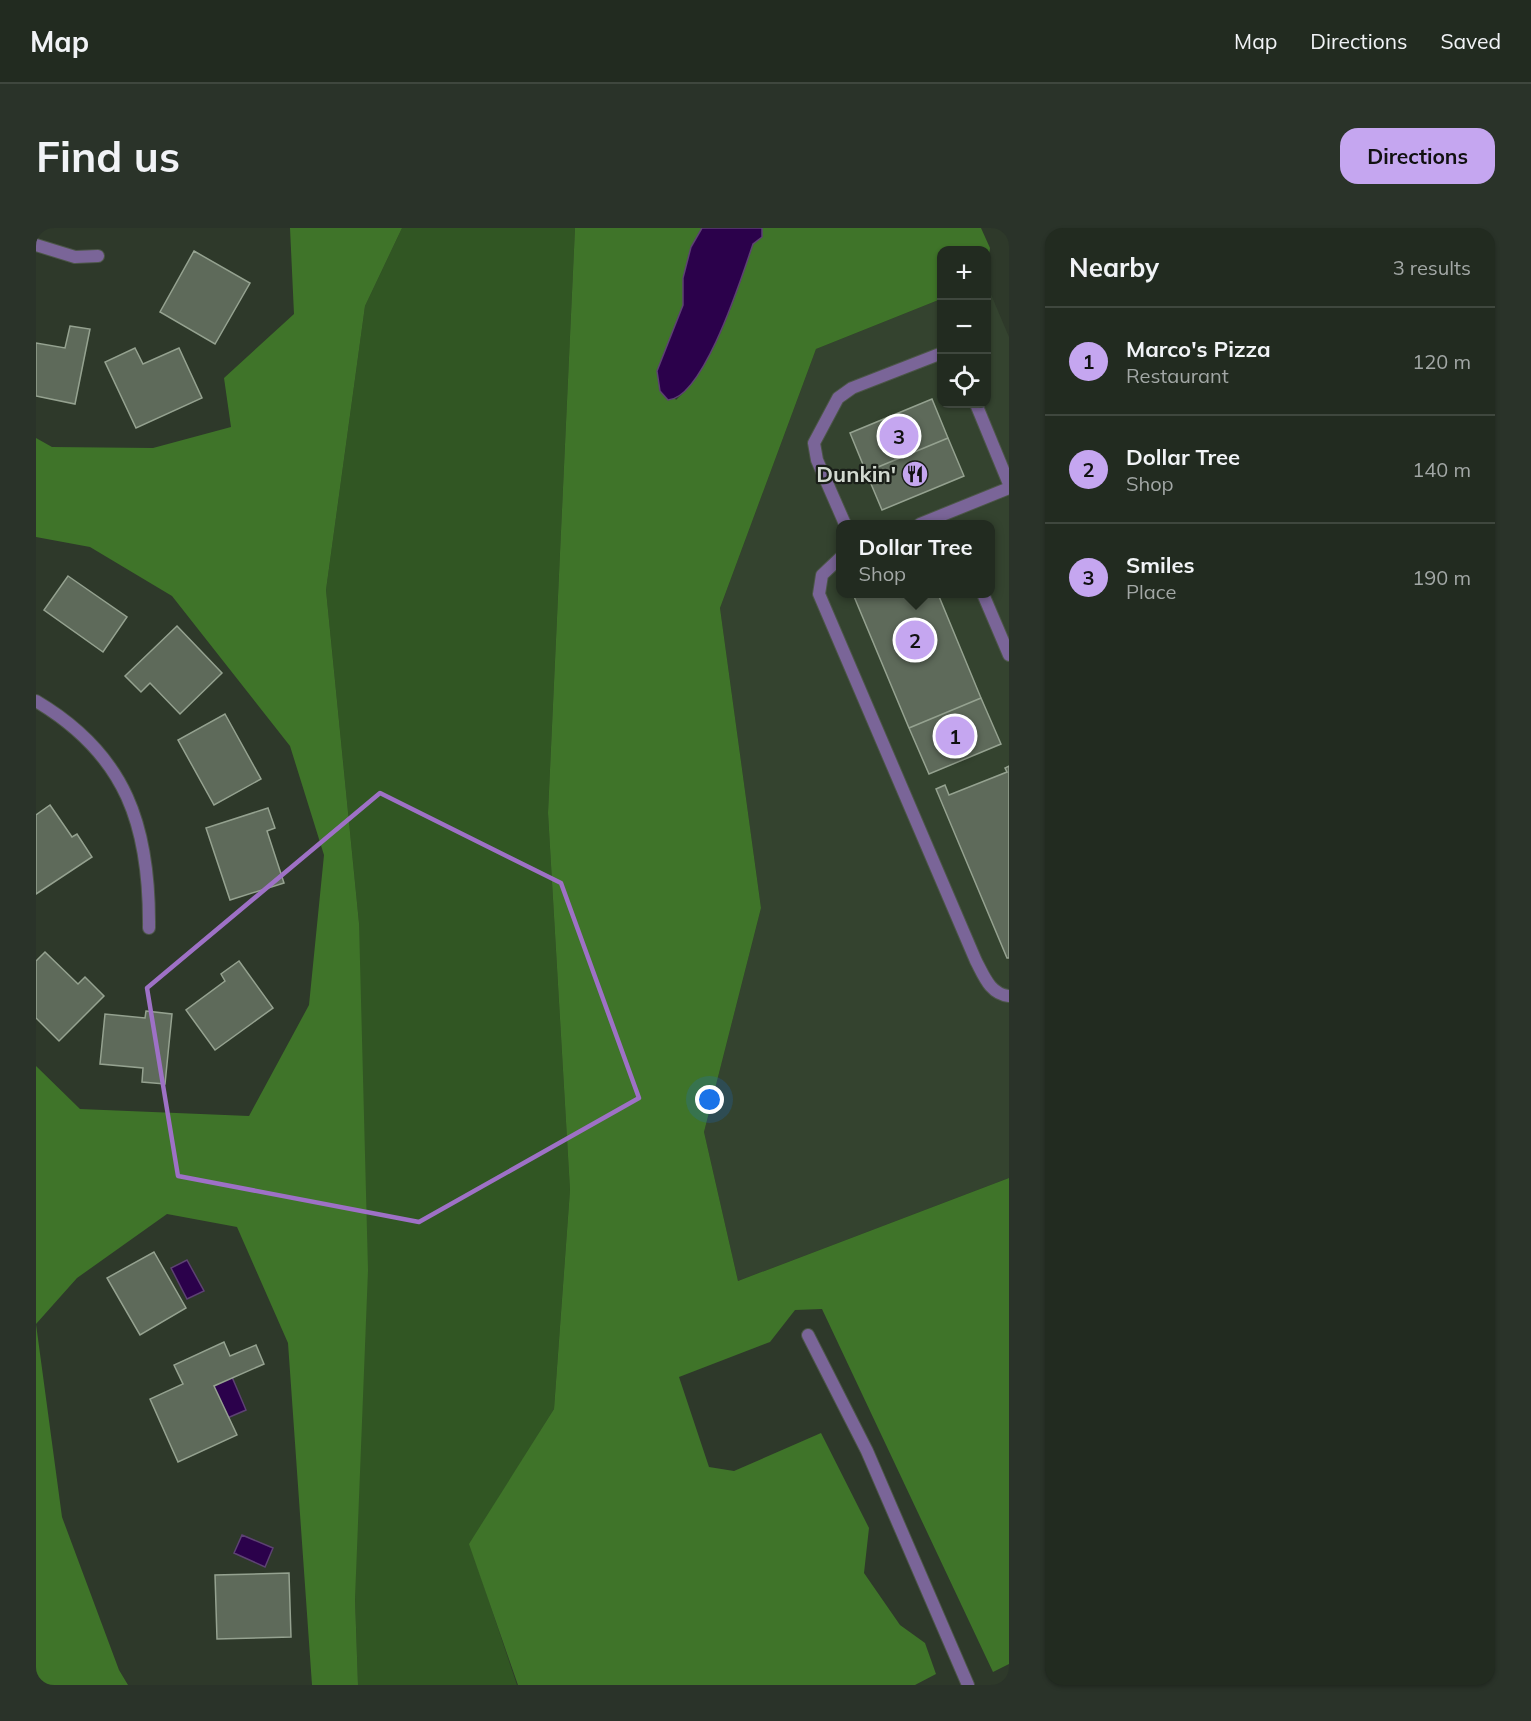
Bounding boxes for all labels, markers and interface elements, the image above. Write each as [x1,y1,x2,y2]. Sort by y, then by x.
text: Map [30,24,89,59]
text: Map [1234,28,1277,54]
text: Directions [1310,28,1407,54]
text: Saved [1440,28,1501,54]
button: Directions [1340,128,1495,184]
text: Find us [36,130,180,183]
map controls [937,246,991,408]
button: + [937,246,991,300]
text: Nearby [1069,251,1159,284]
text: 3 results [1393,255,1471,280]
button: − [937,300,991,354]
text: Marco's Pizza [1126,335,1271,363]
text: 1 [1083,349,1095,374]
text: 120 m [1412,349,1471,374]
button: locate [937,354,991,408]
text: Restaurant [1126,363,1229,388]
pin: 3 [880,414,918,458]
text: Dollar Tree [1126,443,1240,471]
text: 2 [1083,457,1095,482]
text: 140 m [1412,457,1471,482]
restaurant icon: Dunkin' [900,459,930,489]
place label: Dunkin' [816,460,896,488]
text: Shop [1126,471,1174,496]
popup [836,520,995,598]
text: Dollar Tree [858,533,973,561]
text: Smiles [1126,551,1195,579]
text: Shop [858,561,906,586]
text: 3 [1083,565,1095,590]
text: 190 m [1412,565,1471,590]
text: Place [1126,579,1176,604]
pin: 2 [896,618,934,662]
pin: 1 [936,714,974,758]
your location [695,1085,724,1114]

